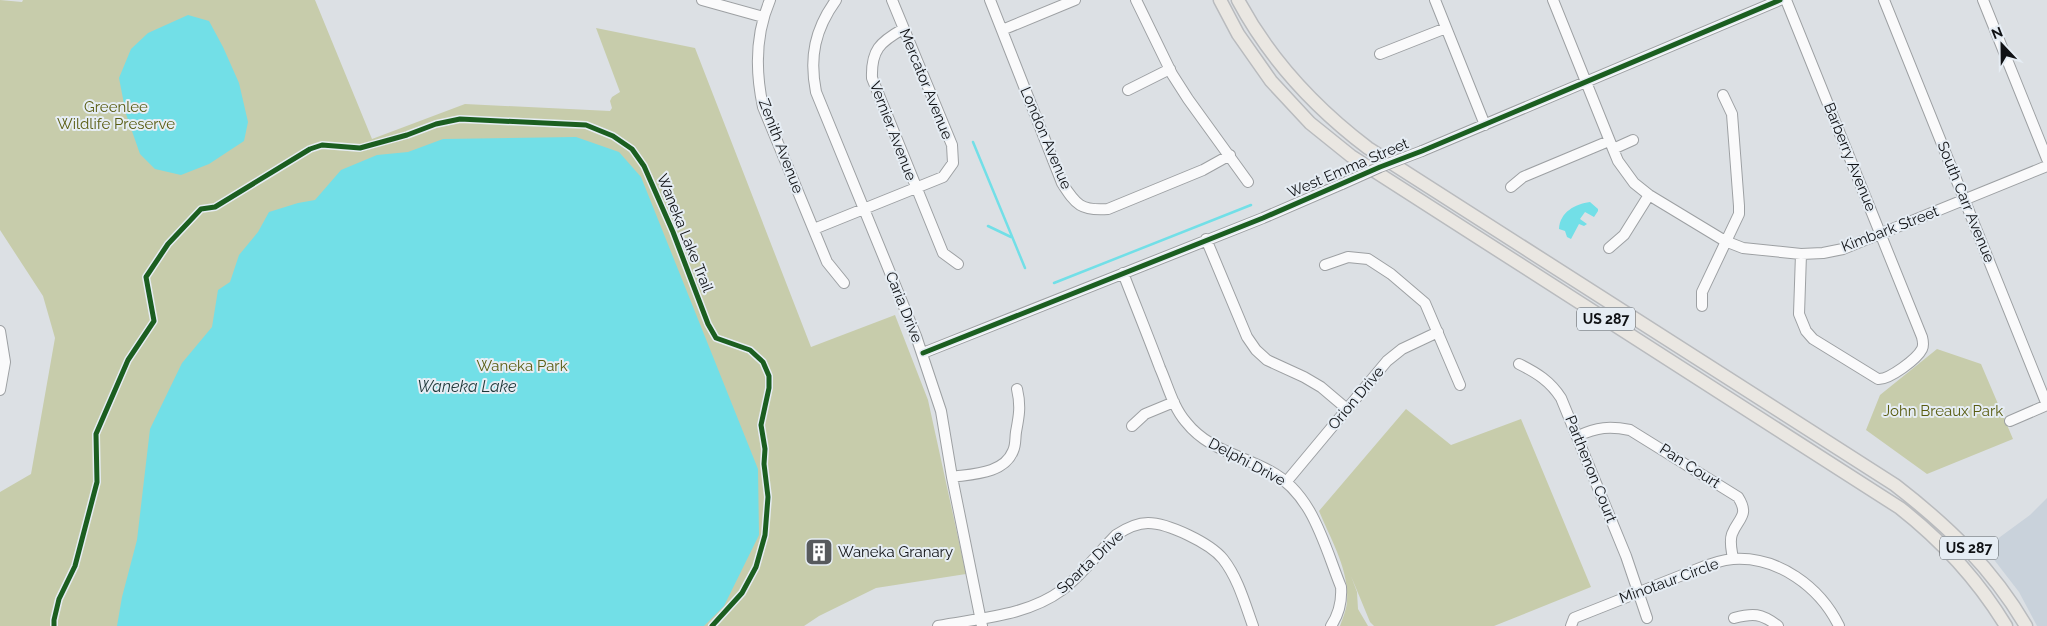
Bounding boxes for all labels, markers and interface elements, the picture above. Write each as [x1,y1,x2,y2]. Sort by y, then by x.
north arrow [1977,20,2027,70]
text: N [1989,24,2005,42]
street label: Mercator Avenue [896,26,957,142]
street label: Vernier Avenue [866,79,920,183]
street label: London Avenue [1016,84,1076,192]
street label: Zenith Avenue [755,96,807,196]
park label: Greenlee Wildlife Preserve [57,98,175,133]
street label: Barberry Avenue [1820,100,1880,214]
street label: West Emma Street [1285,134,1411,202]
street label: South Carr Avenue [1933,139,1999,265]
street label: Waneka Lake Trail [653,171,717,296]
street label: Kimbark Street [1839,202,1941,256]
street label: Caria Drive [882,269,926,345]
road number: US 287 [1577,308,1635,330]
park label: Waneka Park [476,357,568,375]
street label: Orion Drive [1324,363,1388,433]
water label: Waneka Lake [417,377,517,396]
park label: John Breaux Park [1883,402,2003,420]
street label: Parthenon Court [1561,413,1621,525]
street label: Delphi Drive [1205,434,1289,490]
street label: Pan Court [1656,440,1724,492]
street label: Sparta Drive [1053,526,1127,597]
road number: US 287 [1940,536,1998,560]
building icon: Waneka Granary [804,537,834,567]
place label: Waneka Granary [838,543,953,561]
street label: Minotaur Circle [1617,555,1721,607]

